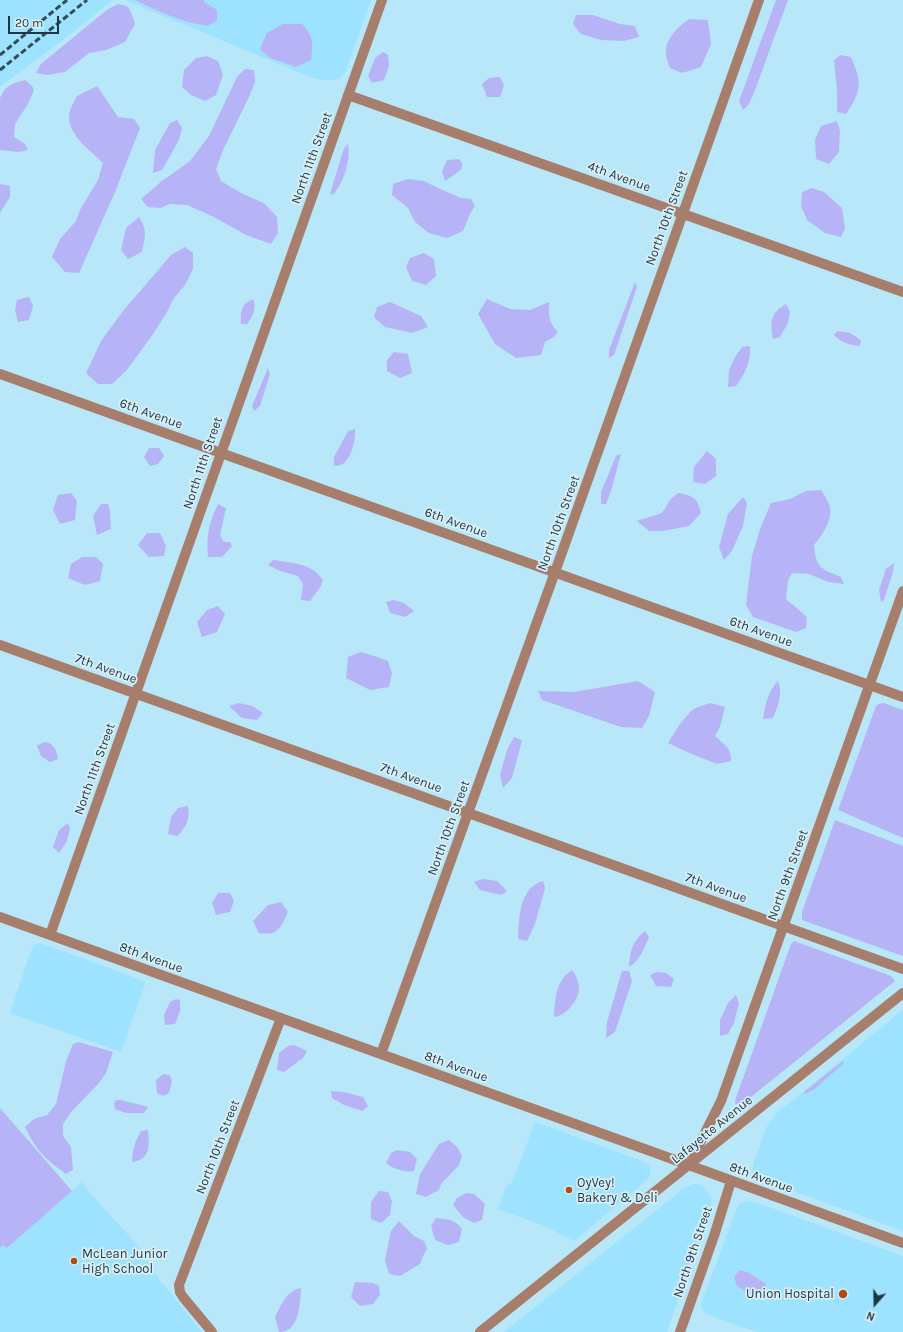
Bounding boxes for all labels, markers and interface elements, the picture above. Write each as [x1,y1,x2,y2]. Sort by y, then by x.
scale bar [10,8,61,34]
text: 20 m [15,16,43,30]
street label: North 11th Street [288,110,336,206]
street label: 4th Avenue [585,158,653,196]
street label: North 10th Street [643,168,691,268]
street label: 6th Avenue [117,395,185,433]
street label: North 11th Street [180,415,226,511]
street label: North 10th Street [535,473,583,573]
street label: 6th Avenue [422,504,490,542]
street label: 6th Avenue [727,613,795,651]
street label: 7th Avenue [73,651,139,687]
street label: North 11th Street [71,721,119,817]
street label: 7th Avenue [378,760,444,796]
street label: North 10th Street [425,778,473,878]
street label: North 9th Street [764,827,812,923]
street label: 7th Avenue [683,870,749,906]
street label: 8th Avenue [117,939,185,977]
street label: 8th Avenue [422,1048,490,1086]
street label: Lafayette Avenue [668,1093,756,1167]
street label: North 10th Street [193,1098,243,1196]
street label: 8th Avenue [727,1159,795,1197]
place label: OyVey! Bakery & Deli [577,1175,658,1206]
marker: OyVey! Bakery & Deli [564,1185,574,1195]
street label: North 9th Street [670,1204,716,1300]
place label: McLean Junior High School [82,1246,167,1277]
marker: McLean Junior High School [69,1256,79,1266]
north arrow [855,1284,895,1324]
place label: Union Hospital [746,1286,834,1302]
marker: Union Hospital [837,1288,849,1300]
text: N [865,1308,877,1323]

